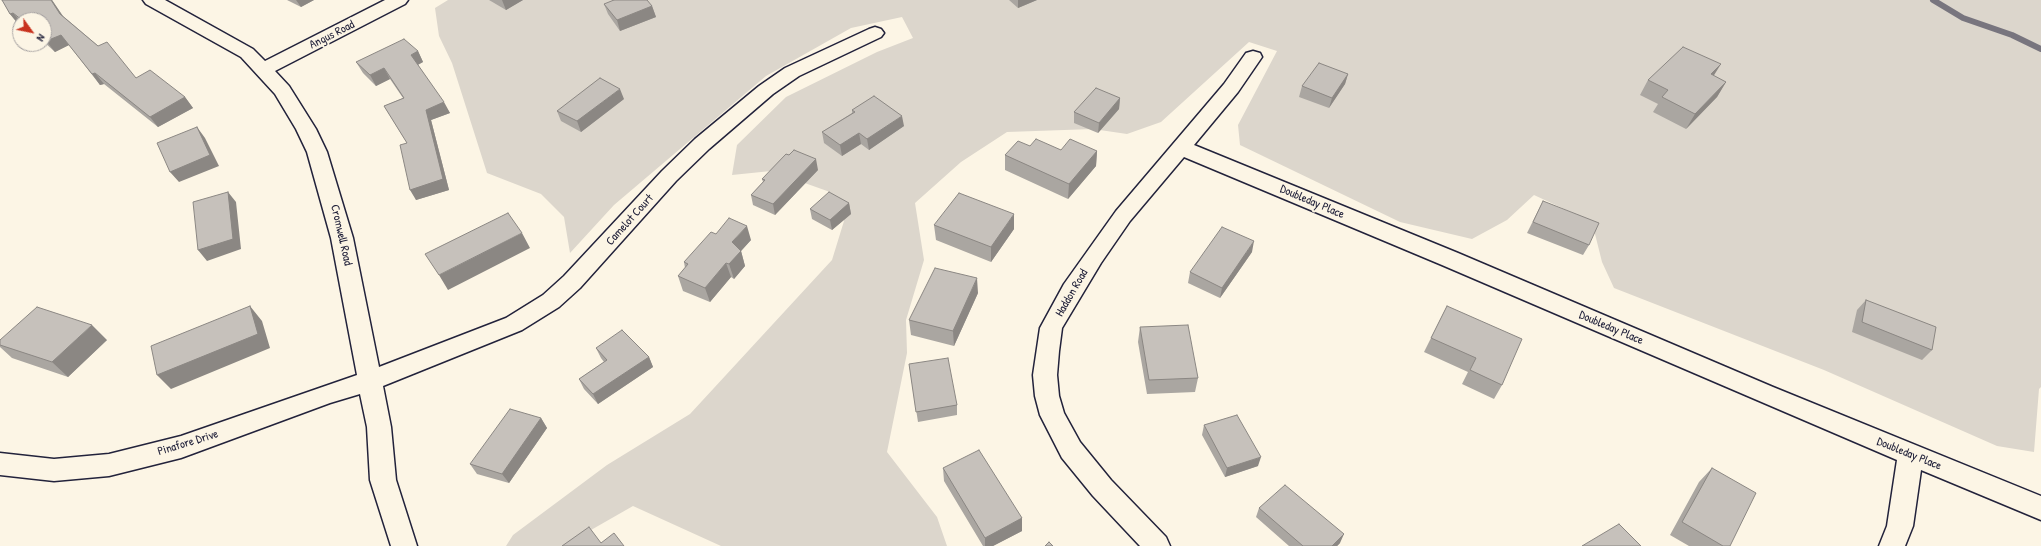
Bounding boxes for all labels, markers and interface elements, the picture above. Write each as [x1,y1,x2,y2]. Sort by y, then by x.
north arrow [12,12,52,52]
street label: Angus Road [307,18,357,52]
text: N [34,32,49,44]
street label: Doubleday Place [1278,182,1346,222]
street label: Camelot Court [603,191,657,249]
street label: Cromwell Road [327,203,355,267]
street label: Haddon Road [1053,267,1091,319]
street label: Doubleday Place [1577,308,1645,348]
street label: Pinafore Drive [156,427,220,459]
street label: Doubleday Place [1875,434,1943,474]

